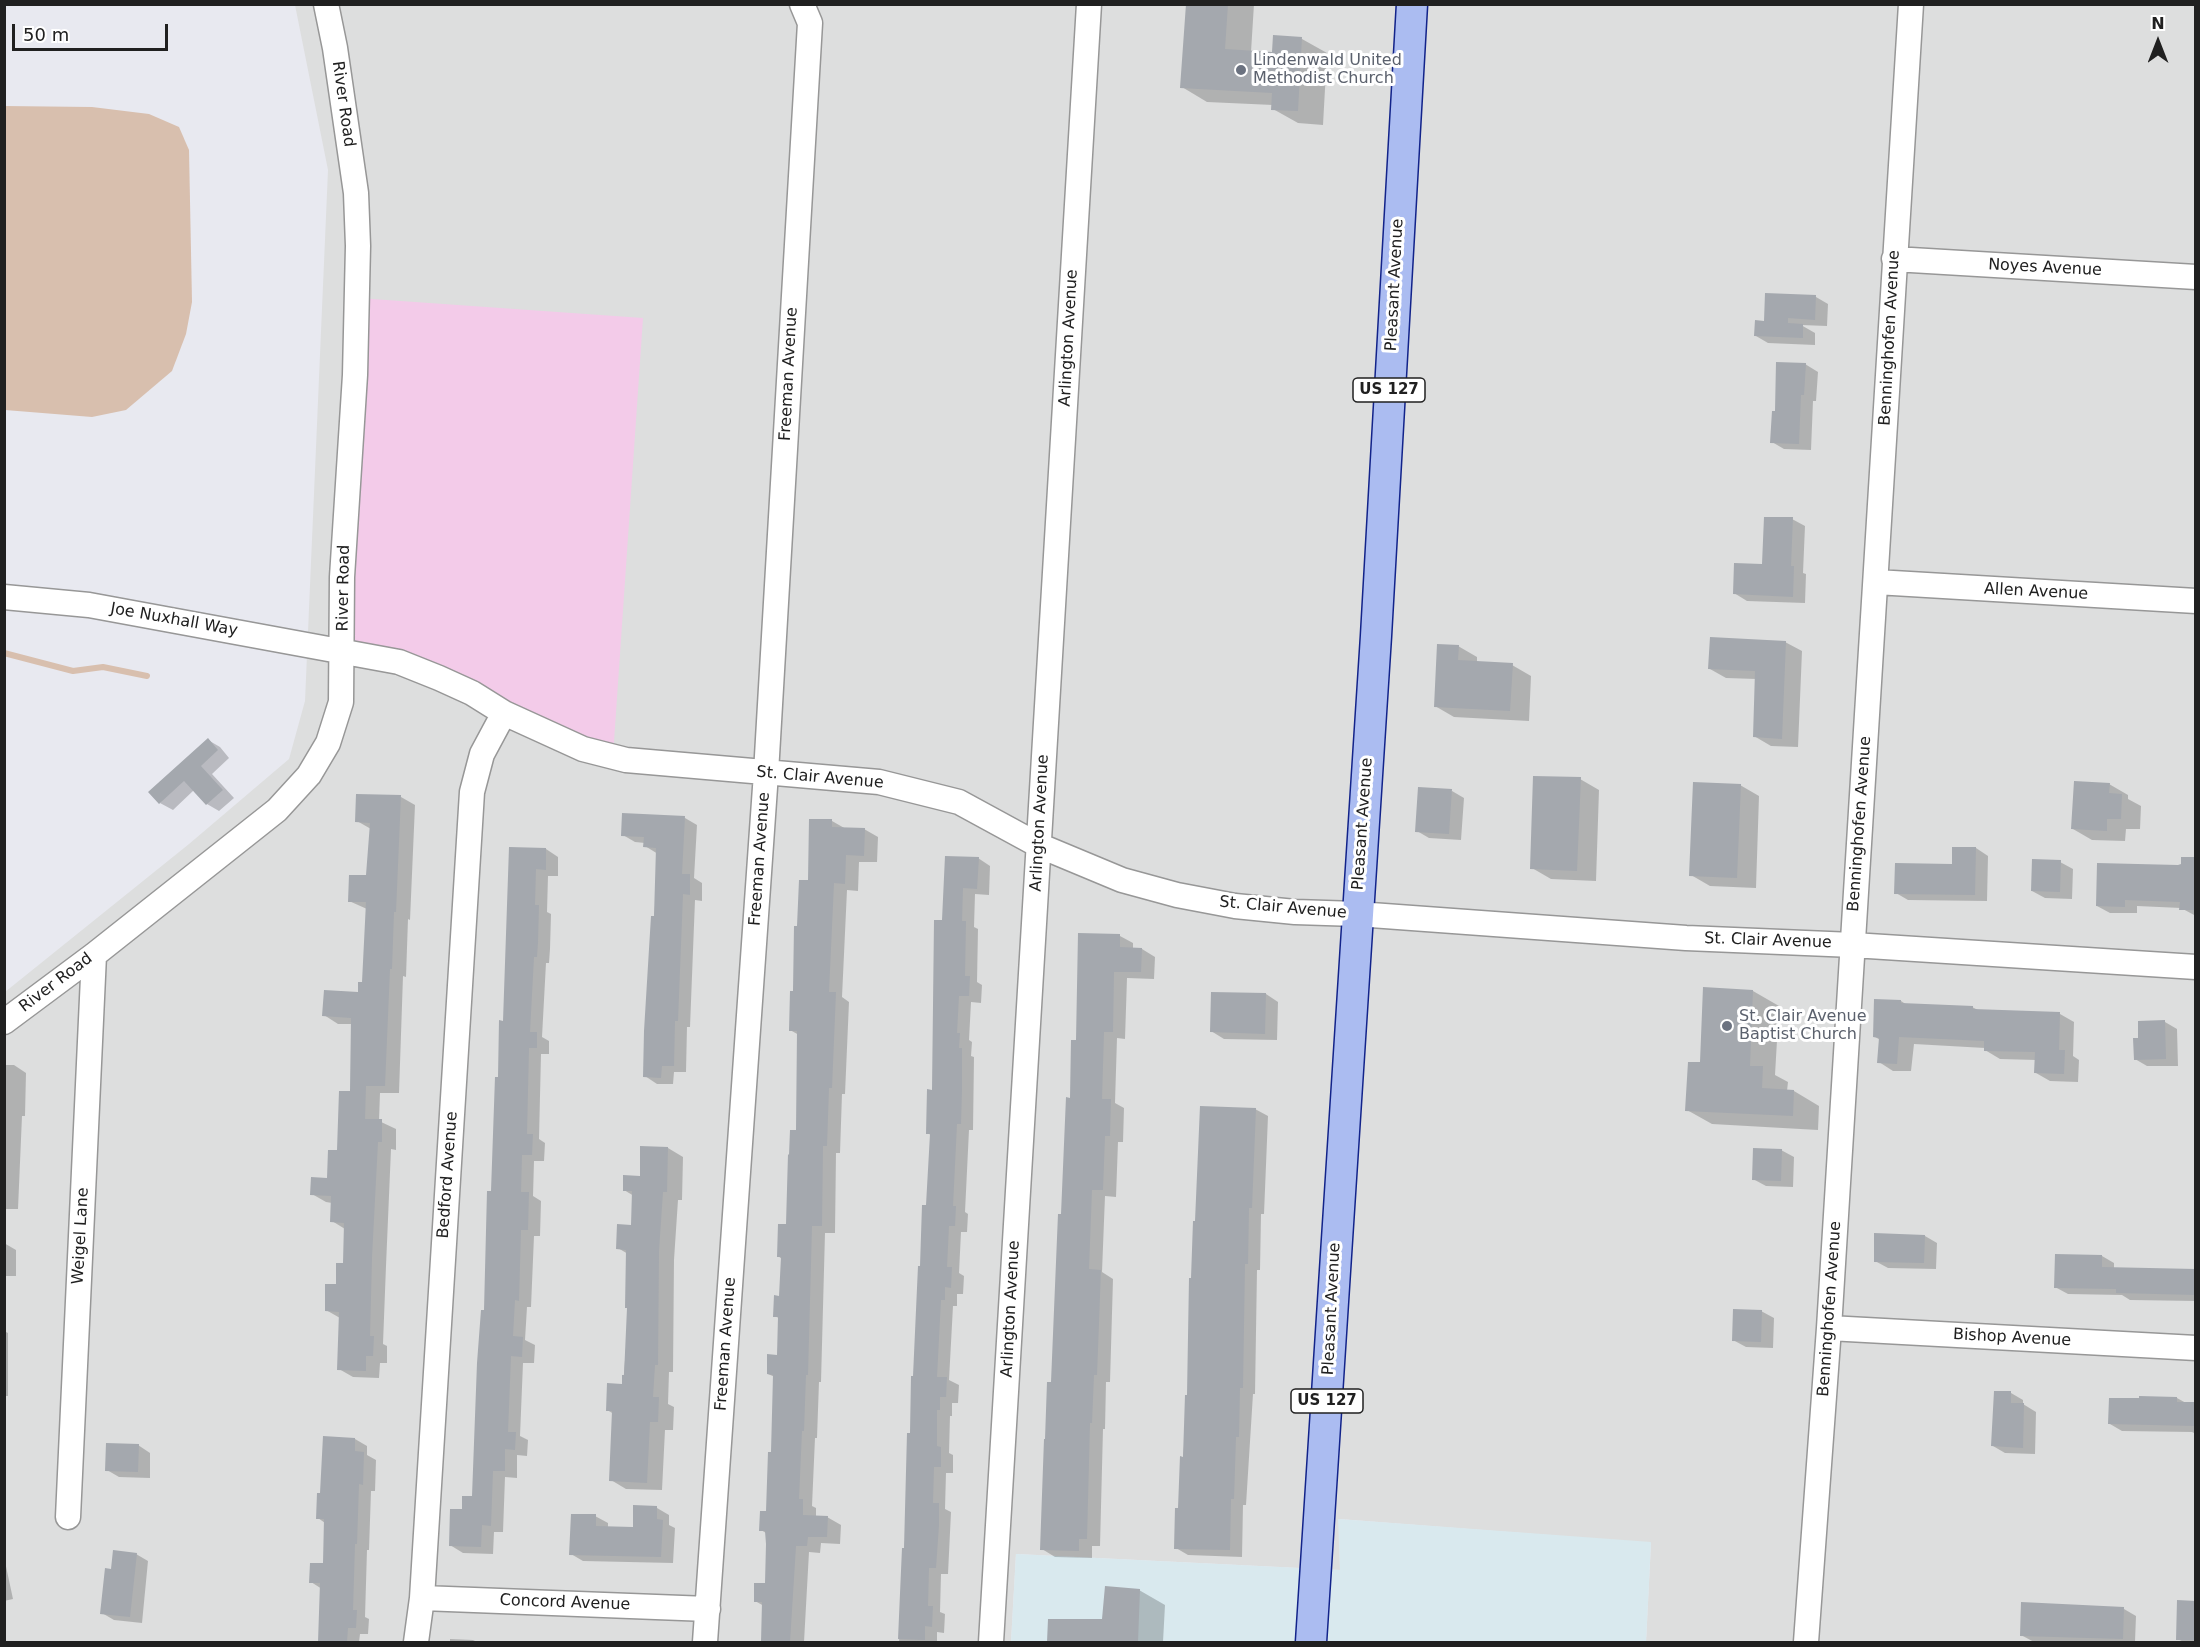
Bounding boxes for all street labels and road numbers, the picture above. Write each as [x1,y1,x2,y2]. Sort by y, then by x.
street label: River Road [327,60,359,148]
street label: Pleasant Avenue [1382,218,1408,352]
street label: Benninghofen Avenue [1876,250,1904,426]
street label: Noyes Avenue [1988,255,2102,281]
street label: Arlington Avenue [1056,269,1082,407]
street label: Freeman Avenue [776,307,802,441]
road number: US 127 [1353,378,1425,402]
street label: River Road [334,544,354,632]
street label: Allen Avenue [1983,580,2089,604]
street label: Joe Nuxhall Way [109,599,239,641]
street label: Benninghofen Avenue [1844,736,1876,912]
street label: Arlington Avenue [1027,754,1053,892]
street label: Pleasant Avenue [1349,757,1377,891]
street label: St. Clair Avenue [756,763,884,793]
street label: Freeman Avenue [746,791,774,927]
street label: St. Clair Avenue [1219,893,1347,923]
street label: St. Clair Avenue [1704,929,1832,953]
street label: River Road [16,949,96,1017]
street label: Bedford Avenue [434,1111,462,1239]
street label: Weigel Lane [69,1187,93,1285]
street label: Benninghofen Avenue [1814,1221,1846,1397]
street label: Arlington Avenue [998,1240,1024,1378]
street label: Pleasant Avenue [1319,1242,1345,1376]
street label: Freeman Avenue [712,1276,740,1412]
street label: Bishop Avenue [1952,1325,2072,1351]
road number: US 127 [1291,1389,1363,1413]
street label: Concord Avenue [499,1591,631,1615]

